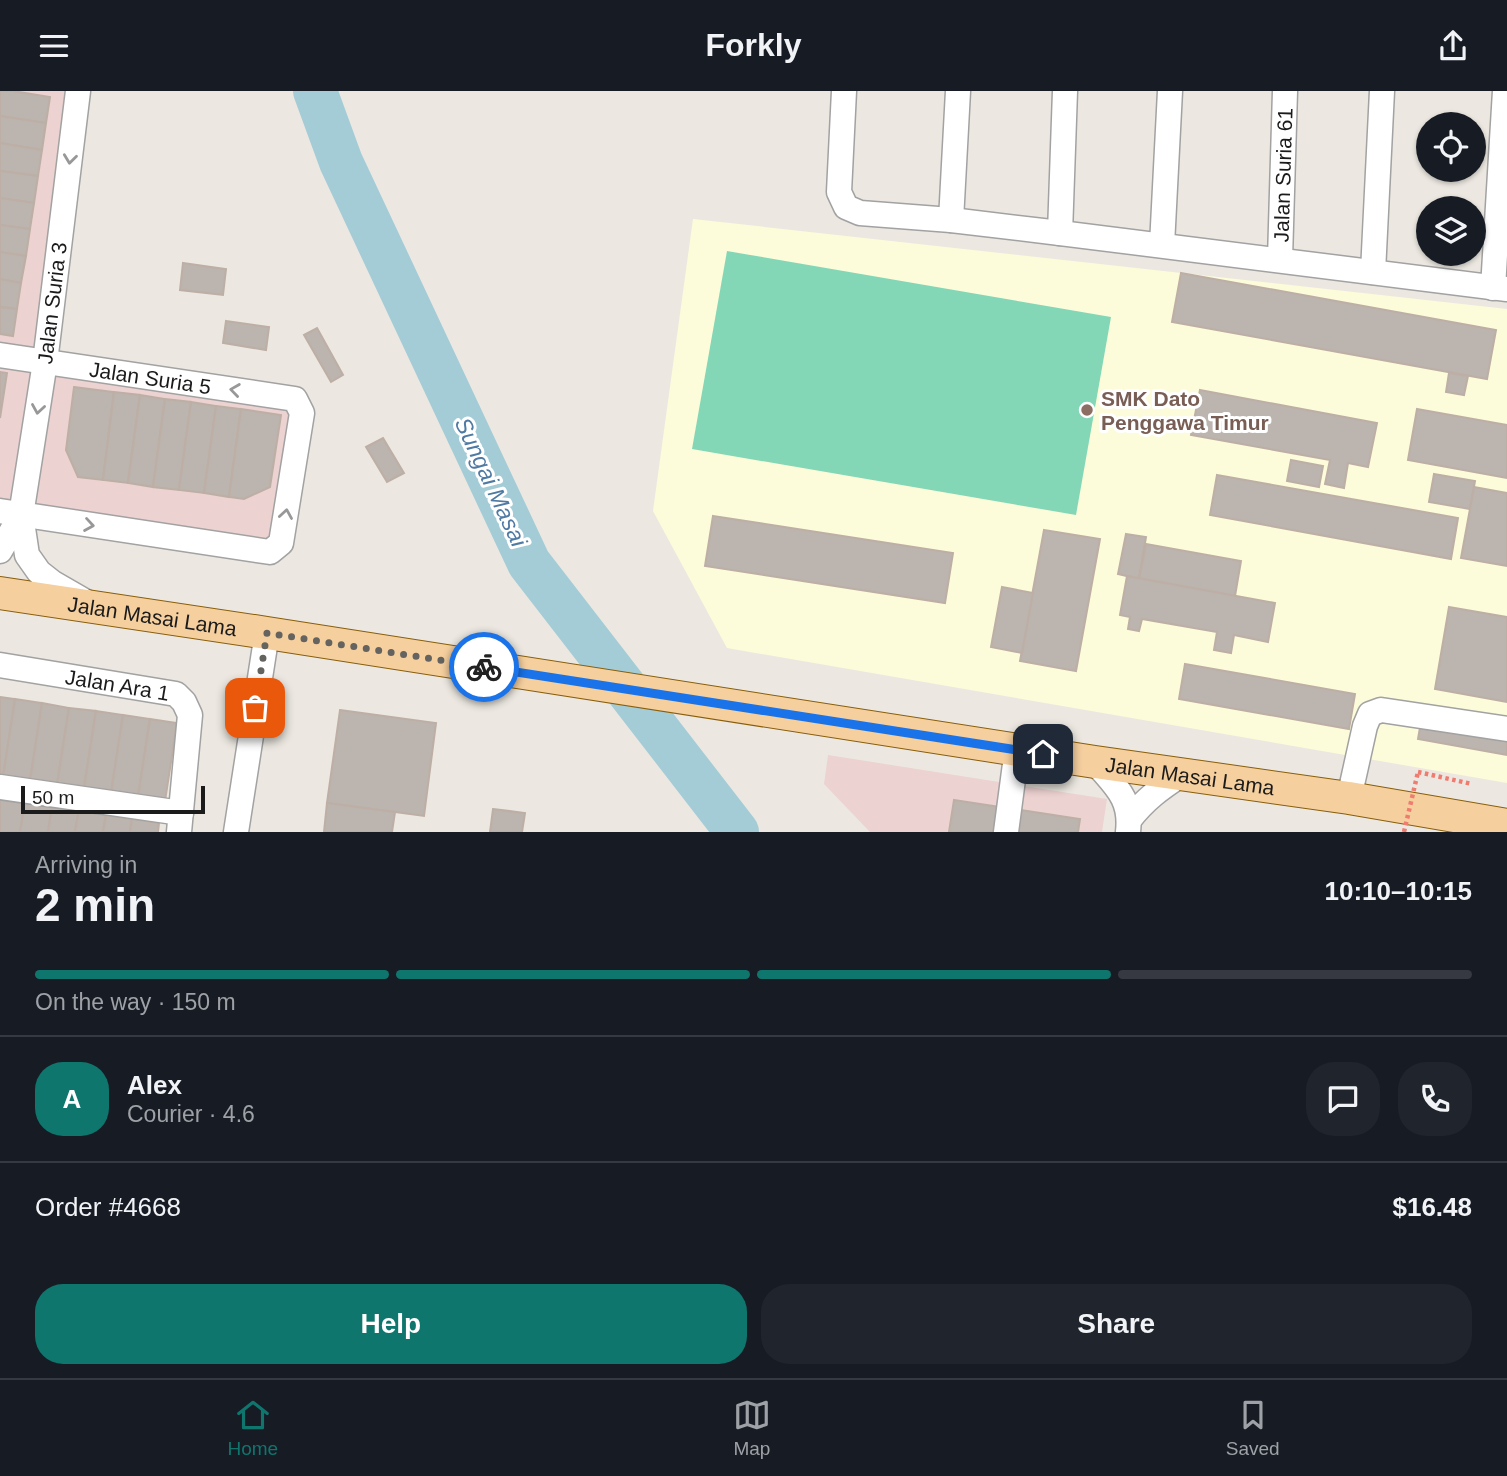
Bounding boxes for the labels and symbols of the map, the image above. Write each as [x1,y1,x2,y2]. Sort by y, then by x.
street label: Jalan Suria 61 [1269,108,1296,243]
one-way arrow [62,153,77,165]
street label: Jalan Suria 3 [33,241,71,365]
street label: Jalan Suria 5 [88,357,213,398]
one-way arrow [229,383,240,398]
place label: SMK Dato Penggawa Timur [1101,387,1269,434]
marker: SMK Dato Penggawa Timur [1079,402,1095,418]
one-way arrow [31,403,46,415]
water label: Sungai Masai [450,413,533,551]
one-way arrow [278,508,293,519]
one-way arrow [83,517,95,532]
street label: Jalan Masai Lama [66,592,239,640]
courier [449,632,519,702]
street label: Jalan Ara 1 [64,664,171,704]
pin [225,678,285,738]
pin [1013,724,1073,784]
street label: Jalan Masai Lama [1104,752,1276,799]
scale bar [21,783,205,815]

